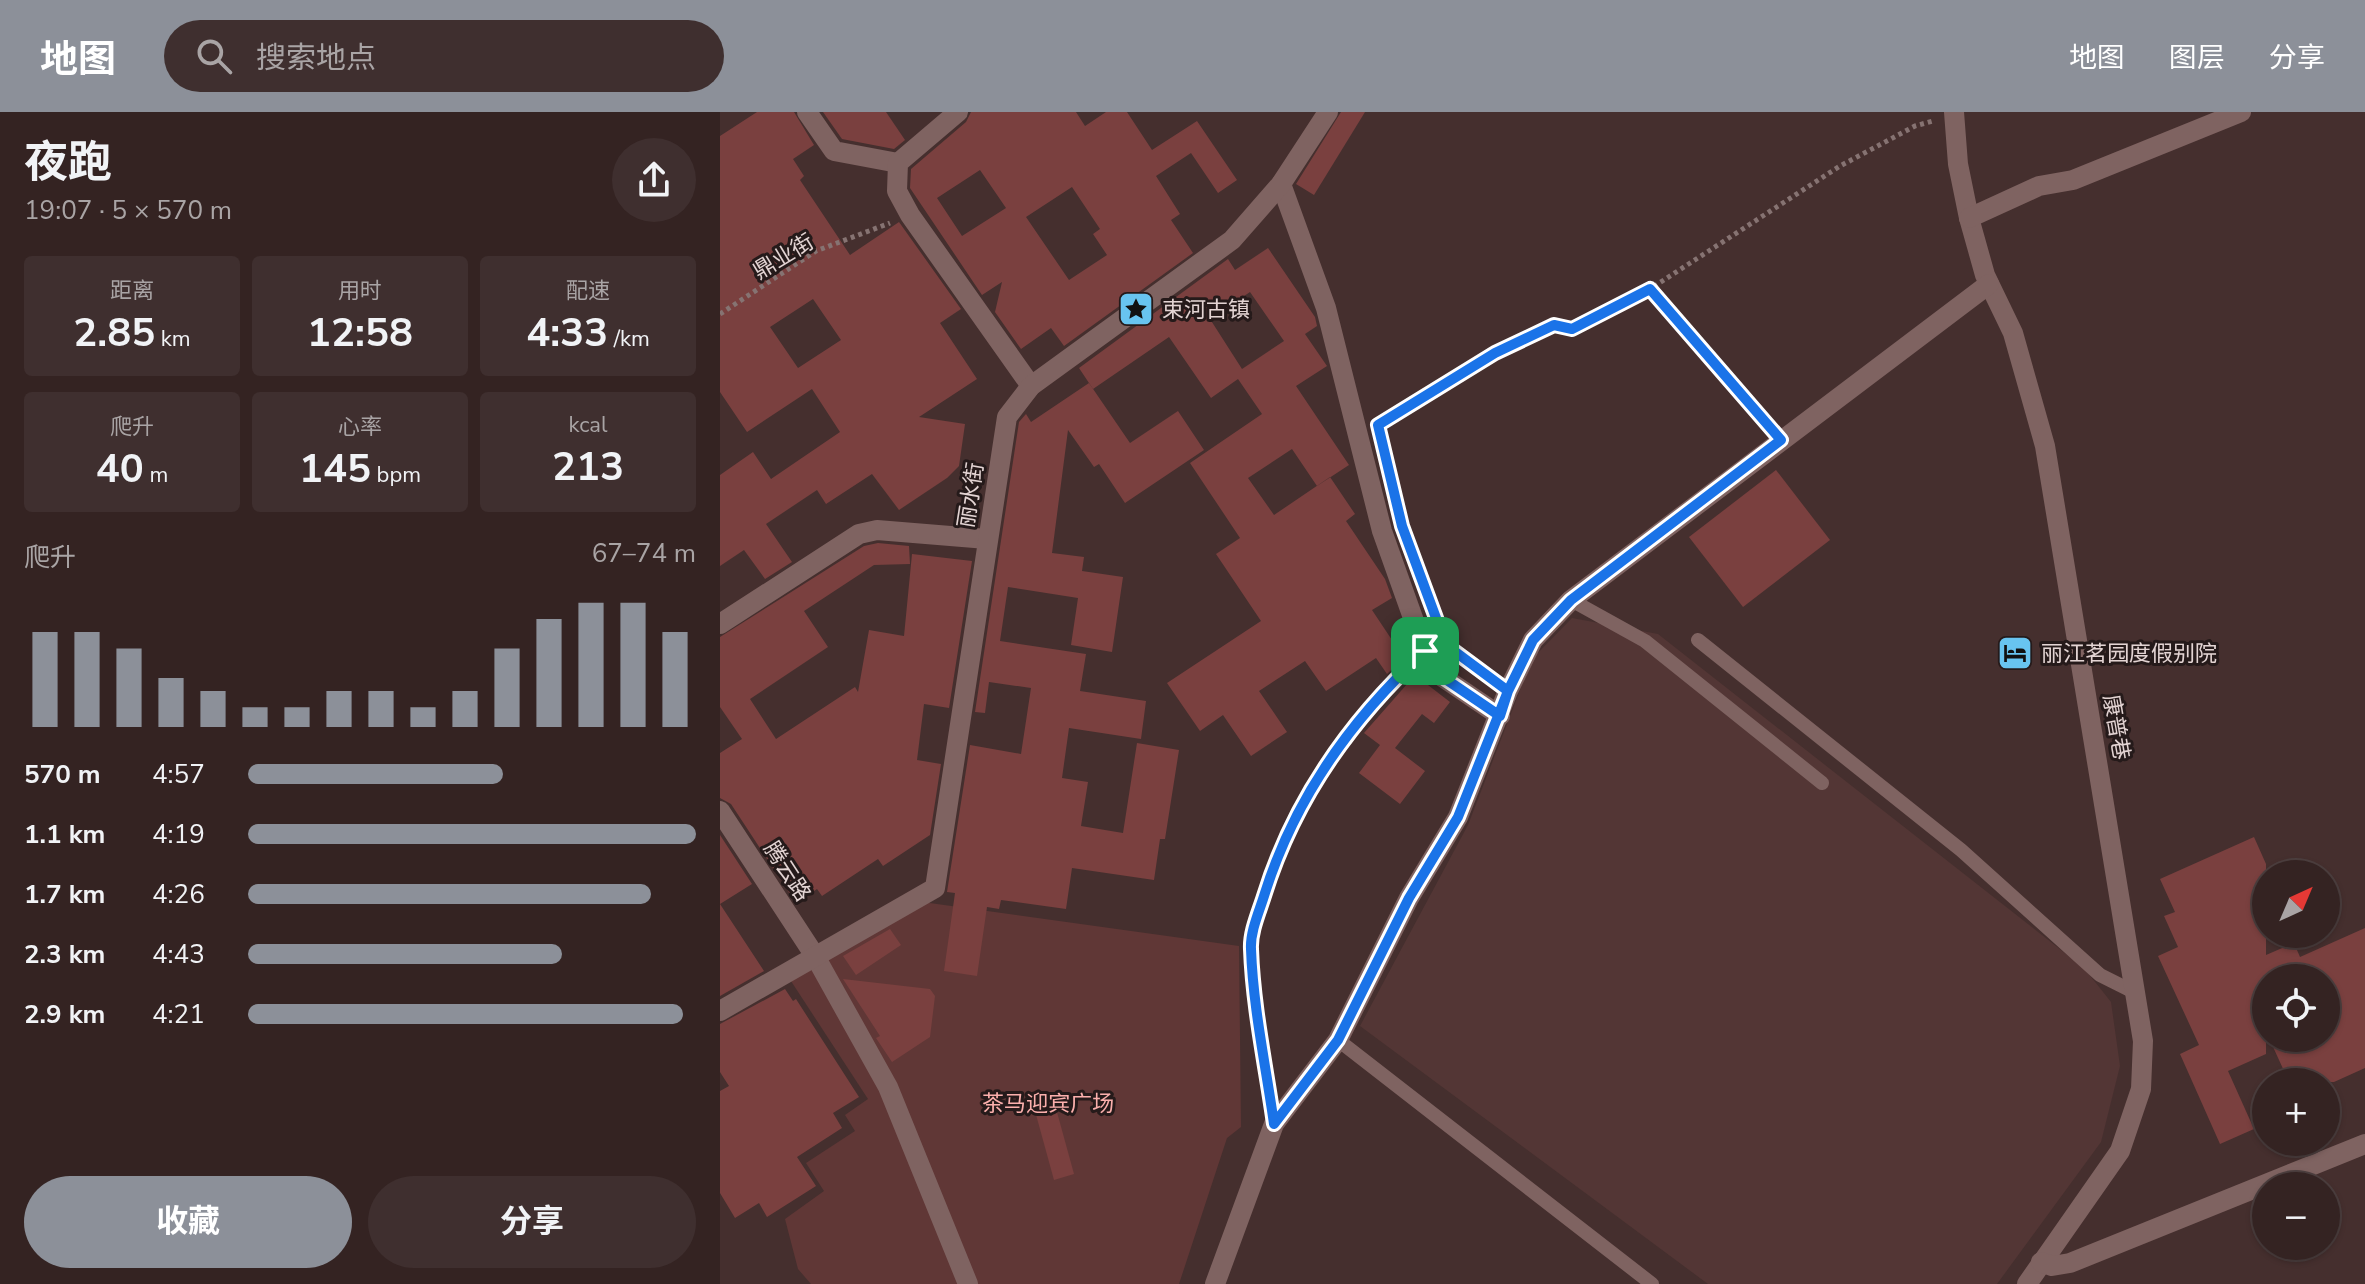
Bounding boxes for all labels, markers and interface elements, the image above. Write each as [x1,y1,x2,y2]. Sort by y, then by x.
search box [164,20,724,92]
text: 地图 [40,34,116,85]
icon: search [192,34,236,78]
text: 搜索地点 [256,38,376,79]
text: 地图 [2069,39,2125,77]
text: 图层 [2169,39,2225,77]
text: 分享 [2269,39,2325,77]
text: 夜跑 [24,133,112,193]
button: share [612,138,696,222]
text: 19:07 · 5 × 570 m [24,193,232,228]
street label: 鼎业街 [747,227,820,287]
text: 距离 [110,276,154,306]
text: 用时 [338,276,382,306]
text: 配速 [566,276,610,306]
place icon: 束河古镇 [1117,290,1155,328]
place label: 束河古镇 [1162,295,1250,325]
text: 2.85 [73,306,155,360]
text: 12:58 [307,306,413,360]
text: 4:33 [526,306,608,360]
text: km [155,324,191,354]
text: /km [608,324,650,354]
text: kcal [569,410,608,440]
text: 爬升 [110,412,154,442]
text: 心率 [338,412,382,442]
text: 213 [552,440,624,494]
text: 40 [96,442,144,496]
text: 145 [299,442,371,496]
text: m [144,460,168,490]
text: bpm [371,460,421,490]
street label: 丽水街 [951,460,991,530]
text: 67–74 m [592,536,696,571]
text: 爬升 [24,540,76,575]
pin [1391,617,1459,685]
icon: arrive [1403,629,1447,673]
hotel icon: 丽江茗园度假别院 [1996,634,2034,672]
place label: 丽江茗园度假别院 [2041,639,2217,669]
street label: 康普巷 [2096,692,2137,762]
text: 570 m [24,757,101,792]
text: 4:57 [152,757,205,792]
text: 1.1 km [24,817,105,852]
text: 4:19 [152,817,205,852]
street label: 腾云路 [757,836,818,907]
north arrow [2252,860,2340,948]
map controls [2252,860,2340,1260]
text: 1.7 km [24,877,105,912]
text: 4:26 [152,877,205,912]
text: 2.3 km [24,937,105,972]
text: 4:43 [152,937,205,972]
button: locate [2252,964,2340,1052]
text: 2.9 km [24,997,105,1032]
text: 4:21 [152,997,205,1032]
button: + [2252,1068,2340,1156]
park label: 茶马迎宾广场 [982,1089,1114,1119]
button: − [2252,1172,2340,1260]
button: 收藏 [24,1176,352,1268]
button: 分享 [368,1176,696,1268]

